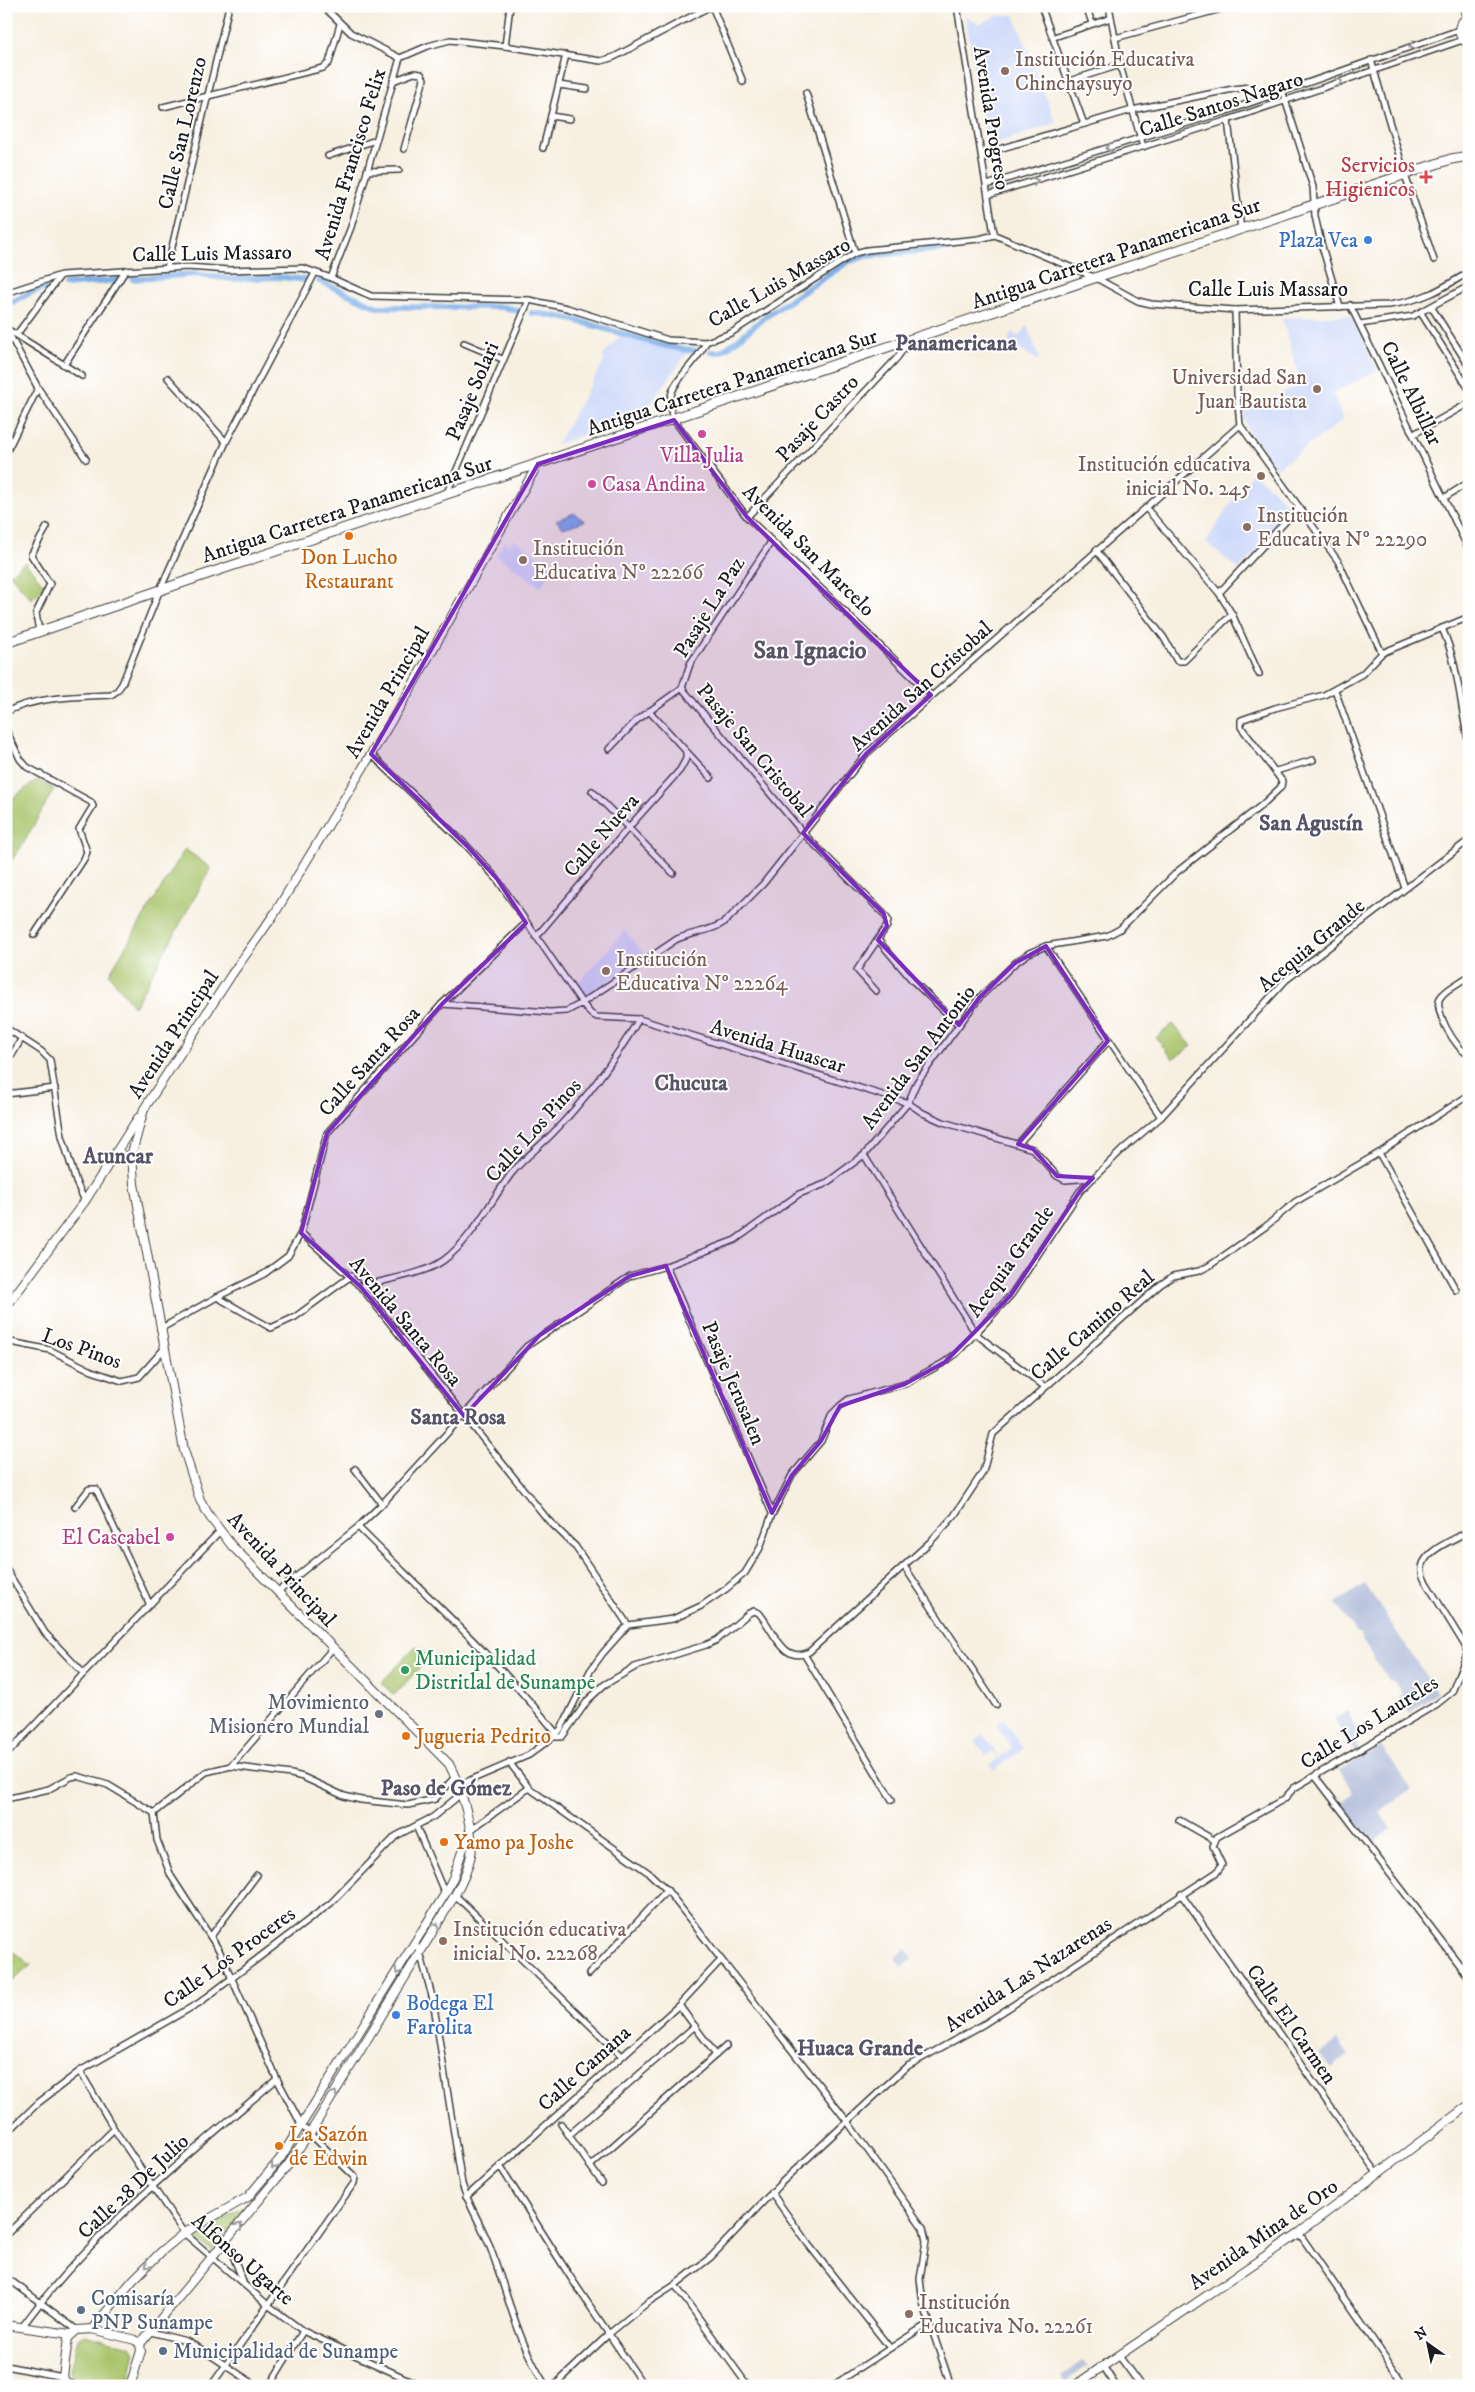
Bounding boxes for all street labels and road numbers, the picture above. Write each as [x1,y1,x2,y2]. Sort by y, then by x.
street label: Avenida Progreso [967,44,1015,192]
street label: Calle San Lorenzo [153,54,213,212]
street label: Avenida Francisco Felix [309,65,392,263]
street label: Calle Santos Nagaro [1136,66,1307,144]
street label: Antigua Carretera Panamericana Sur [968,192,1264,316]
street label: Calle Luis Massaro [704,232,855,334]
street label: Calle Luis Massaro [132,240,292,268]
street label: Calle Luis Massaro [1188,277,1348,303]
street label: Antigua Carretera Panamericana Sur [584,324,881,442]
street label: Calle Albillar [1375,337,1448,450]
street label: Pasaje Solari [440,338,505,445]
street label: Pasaje Castro [771,370,865,468]
street label: Antigua Carretera Panamericana Sur [199,451,496,569]
street label: Avenida San Marcelo [737,479,880,622]
street label: Pasaje La Paz [669,552,751,663]
street label: Avenida San Cristobal [845,616,999,758]
street label: Avenida Principal [340,621,436,763]
street label: Pasaje San Cristobal [691,678,818,823]
street label: Calle Nueva [558,788,645,883]
street label: Acequia Grande [1253,893,1371,998]
street label: Avenida Principal [123,965,225,1104]
street label: Avenida San Antonio [856,980,982,1135]
street label: Calle Santa Rosa [313,1001,426,1122]
street label: Avenida Huascar [707,1014,849,1080]
street label: Calle Los Pinos [480,1073,587,1188]
street label: Acequia Grande [962,1200,1060,1323]
street label: Avenida Santa Rosa [343,1251,467,1392]
street label: Calle Camino Real [1025,1264,1161,1387]
street label: Pasaje Jerusalen [695,1318,771,1449]
street label: Los Pinos [38,1323,125,1375]
street label: Avenida Principal [221,1507,342,1633]
street label: Calle Los Laureles [1296,1670,1443,1776]
street label: Calle Los Proceres [158,1901,301,2014]
street label: Avenida Las Nazarenas [940,1911,1117,2039]
street label: Calle El Carmen [1240,1960,1342,2090]
street label: Calle Camana [533,2020,637,2117]
street label: Calle 28 De Julio [73,2129,195,2245]
street label: Avenida Mina de Oro [1184,2173,1343,2296]
street label: Alfonso Ugarte [186,2208,299,2312]

